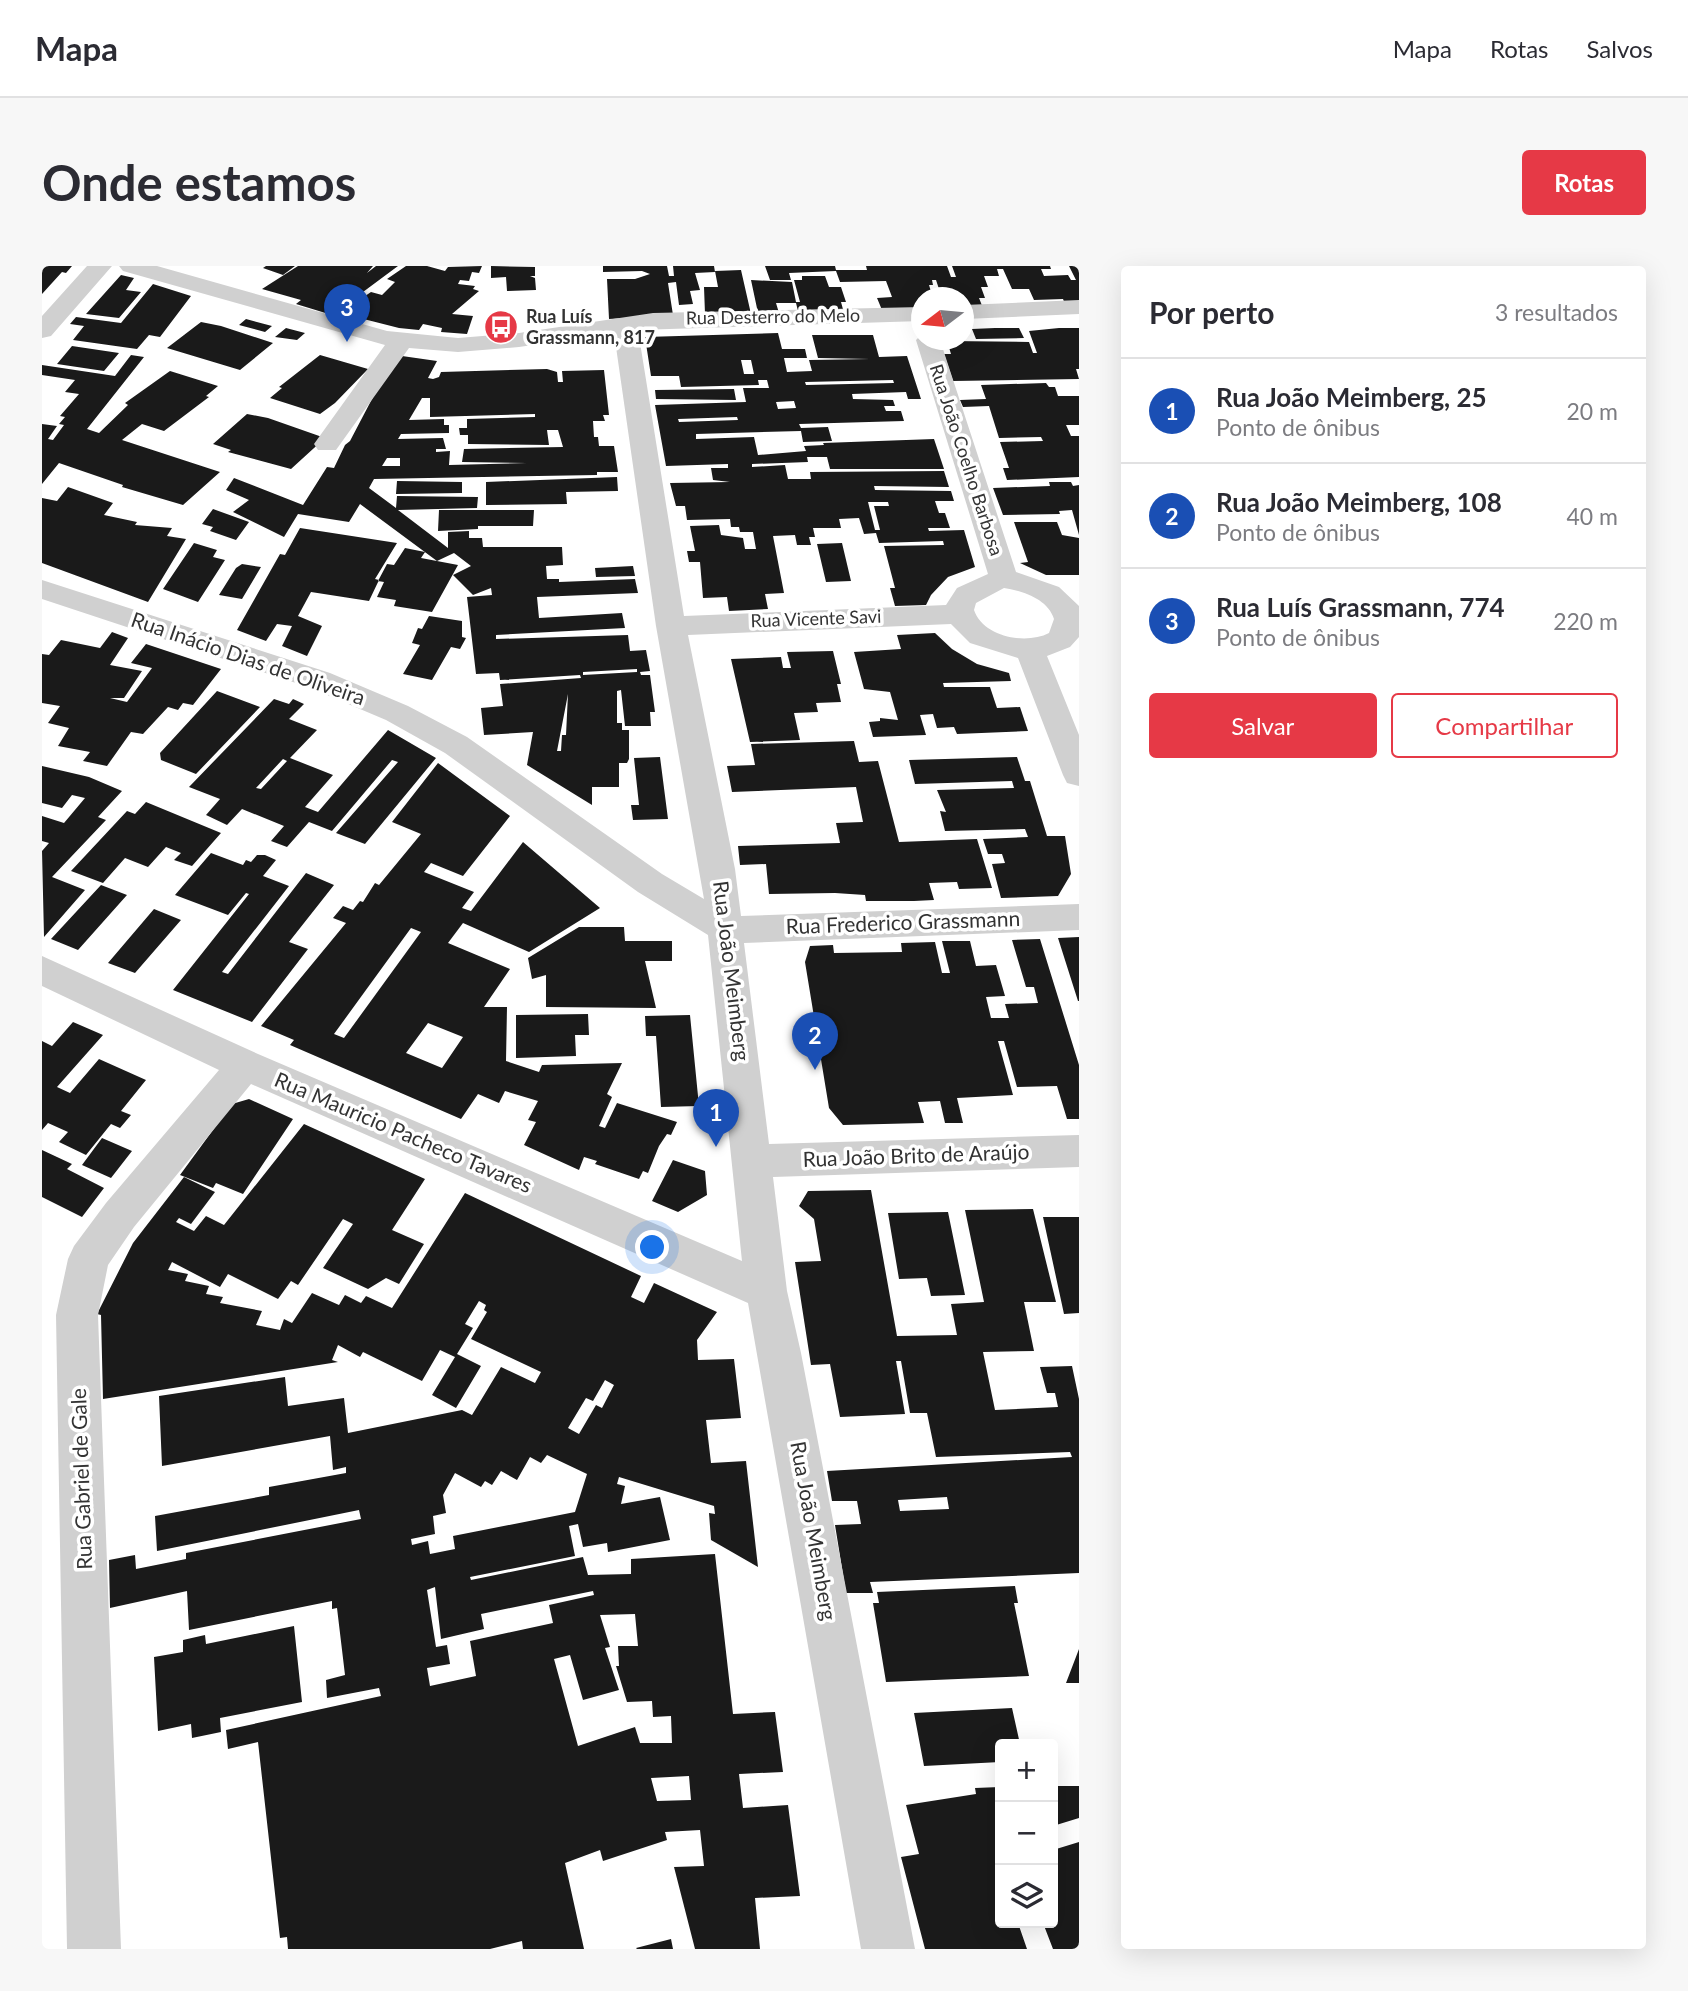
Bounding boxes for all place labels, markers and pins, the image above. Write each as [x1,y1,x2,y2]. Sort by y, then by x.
pin: 3 [324,284,370,342]
place label: Rua Luís Grassmann, 817 [526,305,655,348]
bus stop icon: Rua Luís Grassmann, 817 [482,308,520,346]
pin: 2 [792,1012,838,1070]
pin: 1 [693,1089,739,1147]

